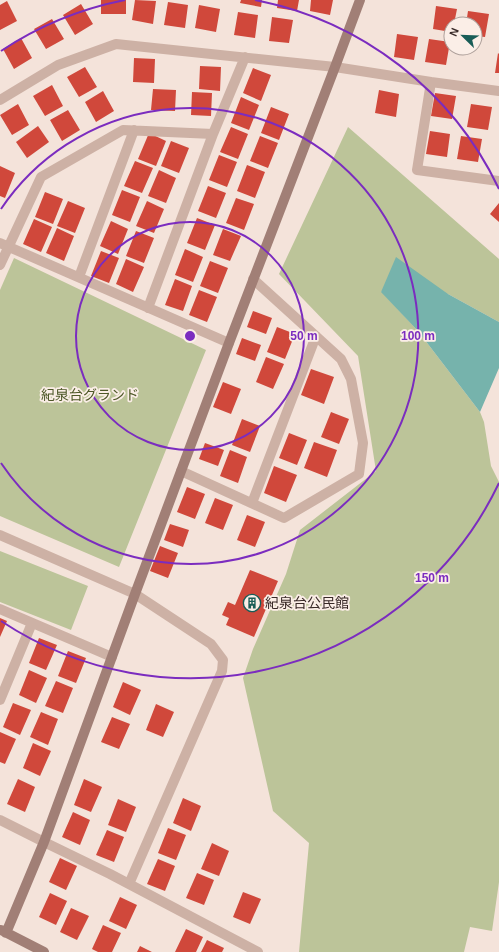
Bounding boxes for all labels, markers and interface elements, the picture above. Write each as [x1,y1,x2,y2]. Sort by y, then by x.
north arrow [443,16,483,56]
text: N [447,26,461,38]
centre of rings [183,329,197,343]
text: 50 m [290,329,318,343]
text: 100 m [401,329,435,343]
park label: 紀泉台グランド [41,387,139,403]
text: 150 m [415,571,449,585]
building icon: 紀泉台公民館 [242,593,262,613]
place label: 紀泉台公民館 [265,595,349,611]

